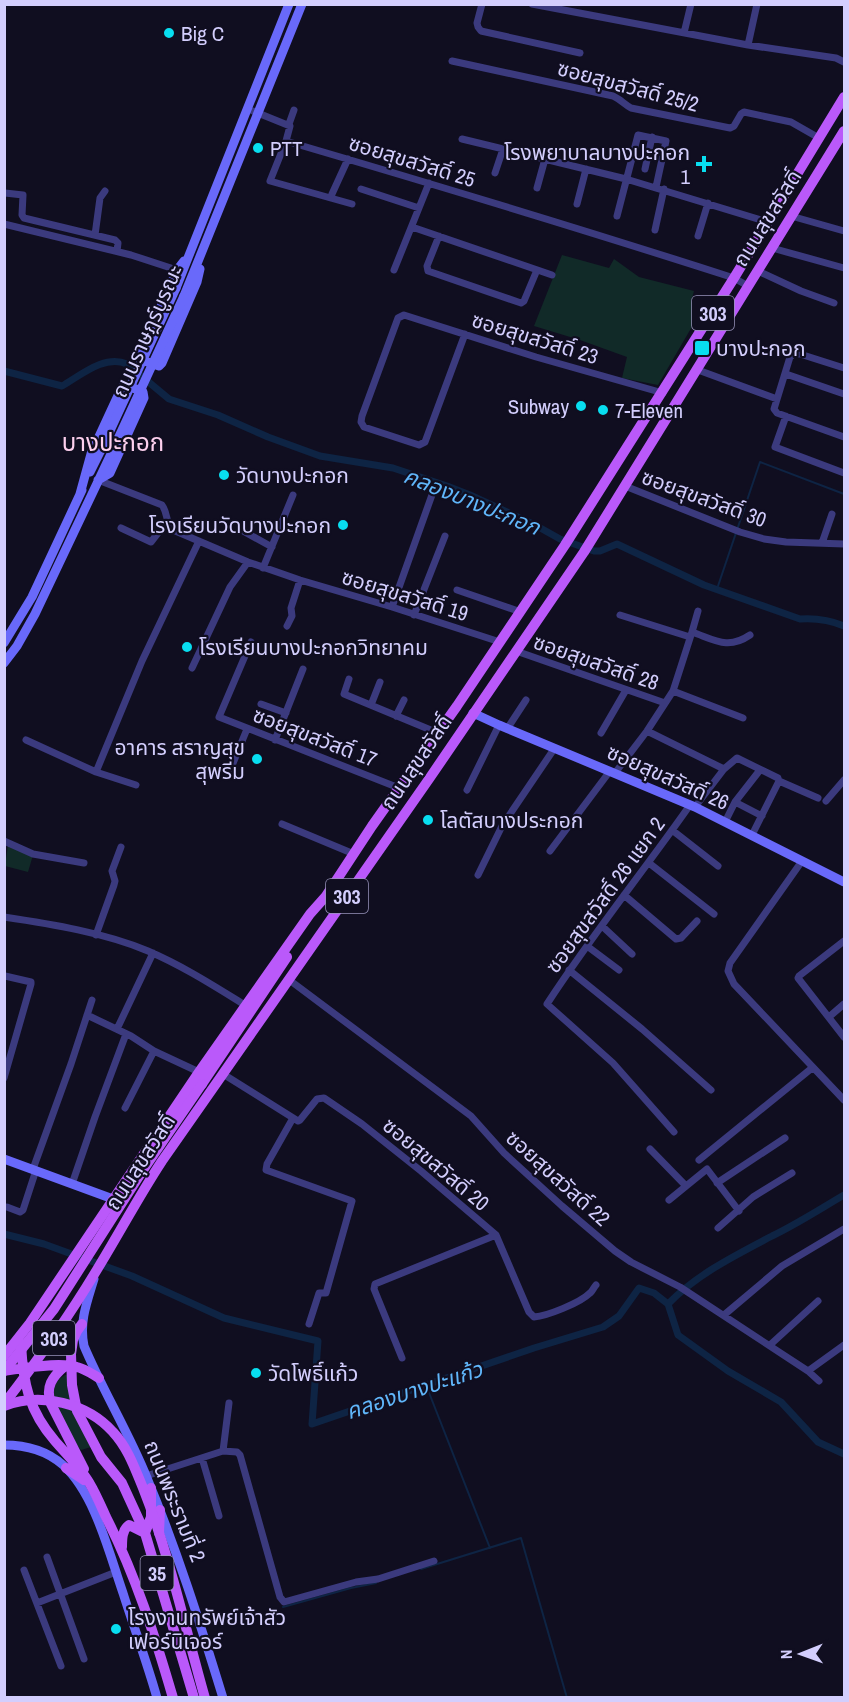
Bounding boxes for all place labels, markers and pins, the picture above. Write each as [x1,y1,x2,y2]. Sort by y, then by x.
place label: Big C [181,19,224,48]
marker: Big C [162,26,176,40]
place label: PTT [270,134,303,163]
place label: โรงพยาบาลบางปะกอก 1 [504,138,690,191]
marker: PTT [251,141,265,155]
marker: โรงพยาบาลบางปะกอก 1 [695,155,713,173]
place label: บางปะกอก [716,334,806,363]
marker: บางปะกอก [693,339,711,357]
place label: Subway [508,392,569,421]
place label: 7-Eleven [615,396,683,425]
marker: Subway [574,399,588,413]
marker: 7-Eleven [596,403,610,417]
place label: วัดบางปะกอก [236,461,349,490]
marker: วัดบางปะกอก [217,468,231,482]
place label: โรงเรียนวัดบางปะกอก [149,511,331,540]
marker: โรงเรียนวัดบางปะกอก [336,518,350,532]
place label: โรงเรียนบางปะกอกวิทยาคม [199,633,428,662]
marker: โรงเรียนบางปะกอกวิทยาคม [180,640,194,654]
place label: อาคาร สราญสุข สุพรีม [115,733,245,786]
marker: อาคาร สราญสุข สุพรีม [250,752,264,766]
place label: โลตัสบางประกอก [440,806,583,835]
marker: โลตัสบางประกอก [421,813,435,827]
place label: วัดโพธิ์แก้ว [268,1359,358,1388]
marker: วัดโพธิ์แก้ว [249,1366,263,1380]
place label: โรงงานทรัพย์เจ้าสัว เฟอร์นิเจอร์ [128,1603,286,1656]
marker: โรงงานทรัพย์เจ้าสัว เฟอร์นิเจอร์ [109,1622,123,1636]

